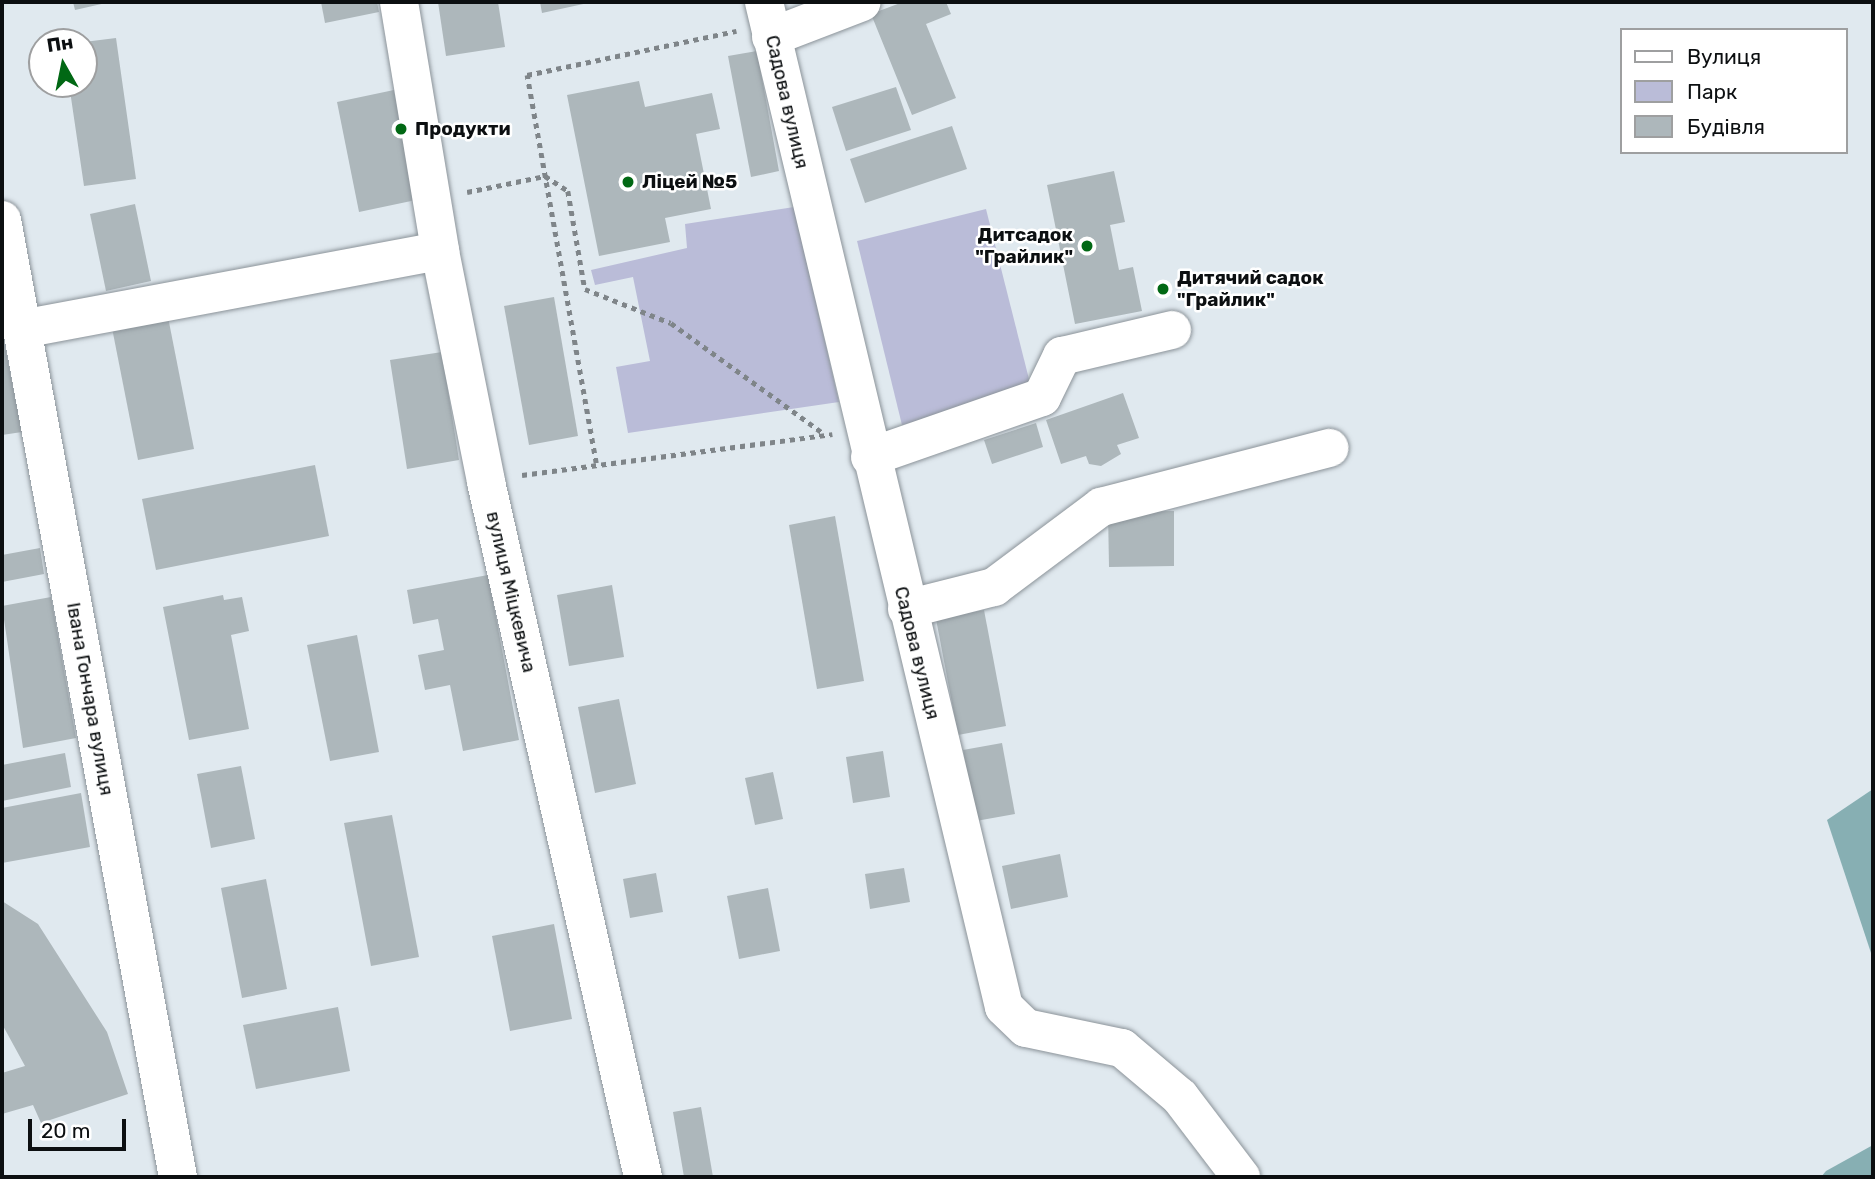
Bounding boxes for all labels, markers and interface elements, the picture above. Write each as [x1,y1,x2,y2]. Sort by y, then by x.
north arrow [28,28,98,98]
legend [1619,28,1847,154]
text: Пн [45,30,75,57]
street label: Садова вулиця [761,33,813,171]
text: Вулиця [1687,44,1761,69]
text: Парк [1687,79,1737,104]
text: Будівля [1687,114,1765,139]
place label: Продукти [415,118,511,140]
marker: Продукти [393,121,409,137]
place label: Ліцей №5 [642,171,737,193]
marker: Ліцей №5 [620,174,636,190]
place label: Дитсадок "Грайлик" [975,224,1073,268]
marker: Дитсадок "Грайлик" [1079,238,1095,254]
place label: Дитячий садок "Грайлик" [1177,267,1324,311]
marker: Дитячий садок "Грайлик" [1155,281,1171,297]
street label: вулиця Міцкевича [481,509,541,675]
street label: Садова вулиця [889,584,945,722]
street label: Івана Гончара вулиця [62,601,118,797]
scale bar [32,1106,130,1150]
text: 20 m [41,1118,90,1143]

